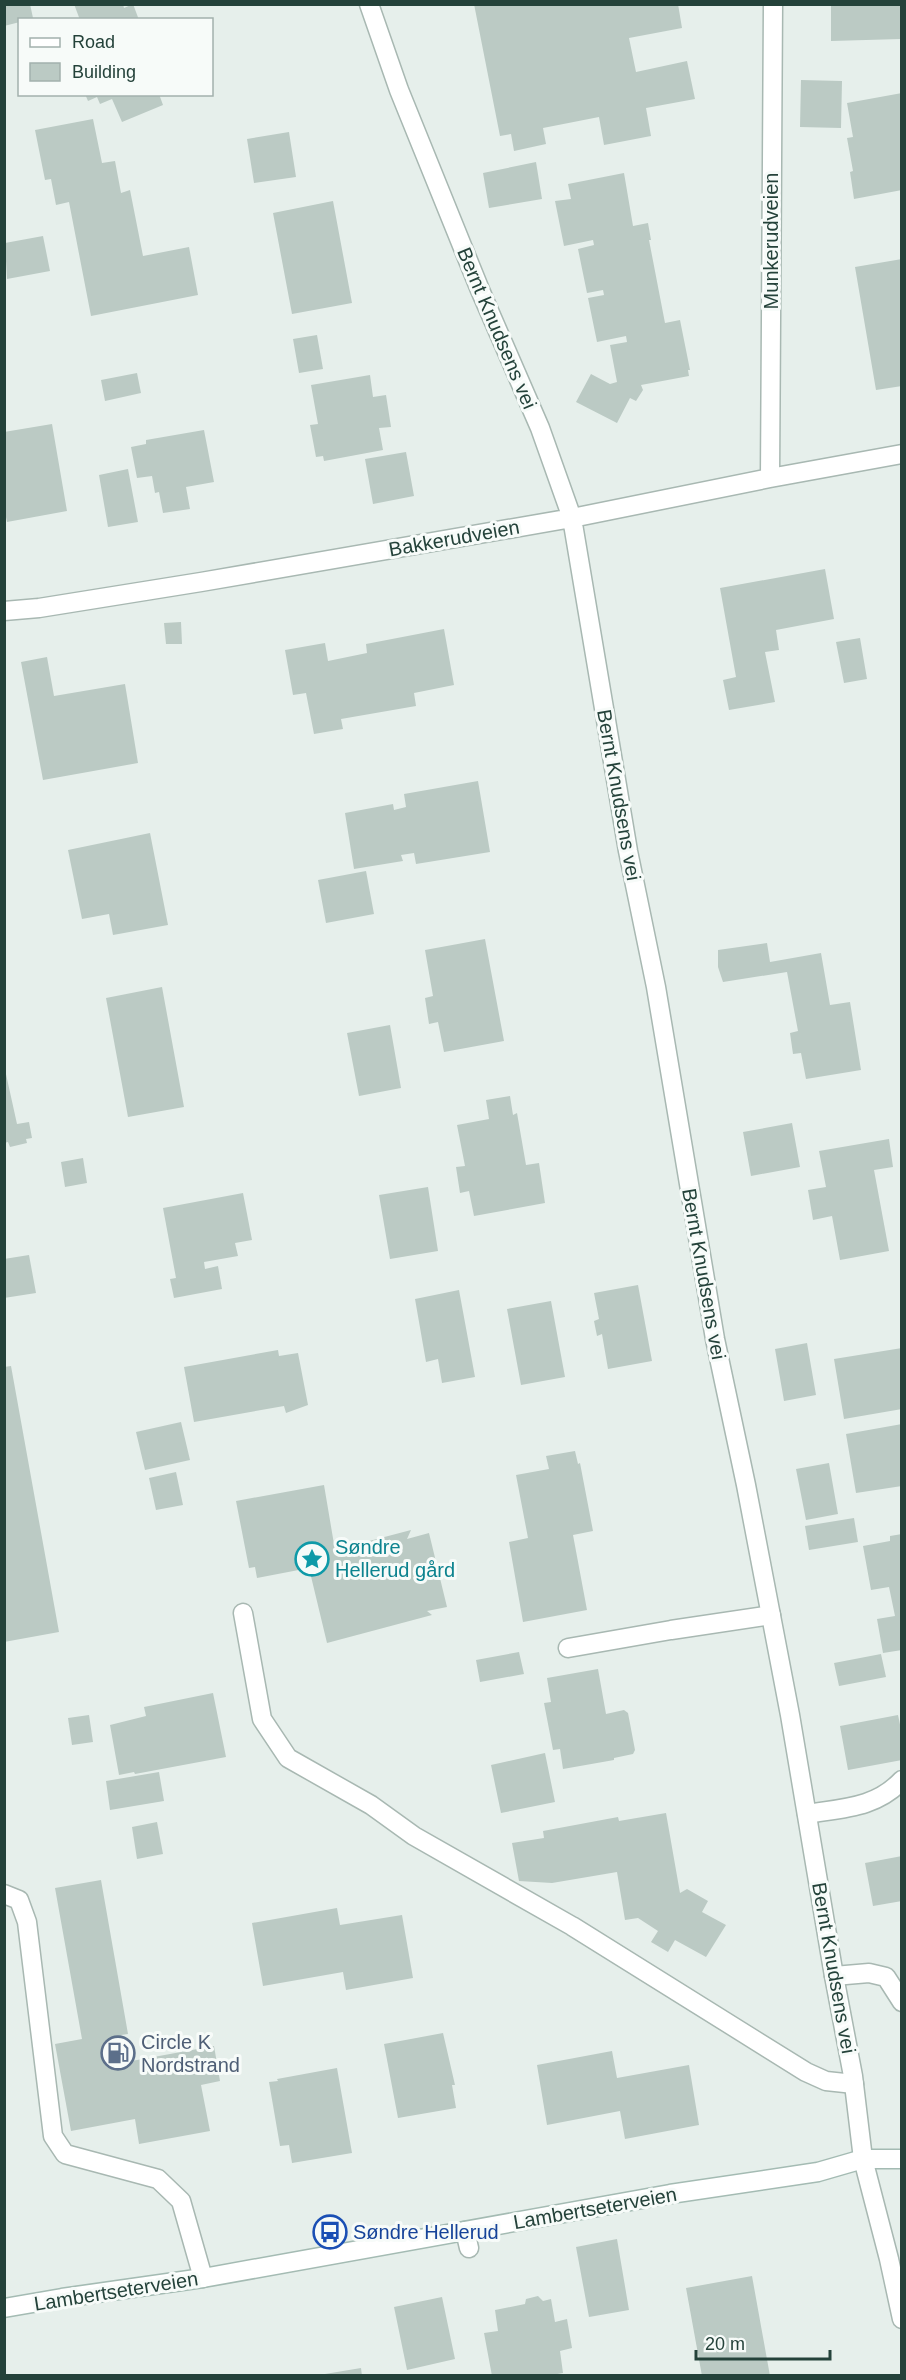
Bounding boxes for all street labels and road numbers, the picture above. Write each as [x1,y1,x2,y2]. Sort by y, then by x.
street label: Munkerudveien [760,173,782,309]
street label: Bernt Knudsens vei [453,244,541,412]
street label: Bakkerudveien [387,516,521,560]
street label: Bernt Knudsens vei [593,708,645,882]
street label: Bernt Knudsens vei [678,1187,730,1361]
street label: Bernt Knudsens vei [808,1881,860,2055]
street label: Lambertseterveien [512,2183,678,2233]
street label: Lambertseterveien [32,2267,200,2315]

